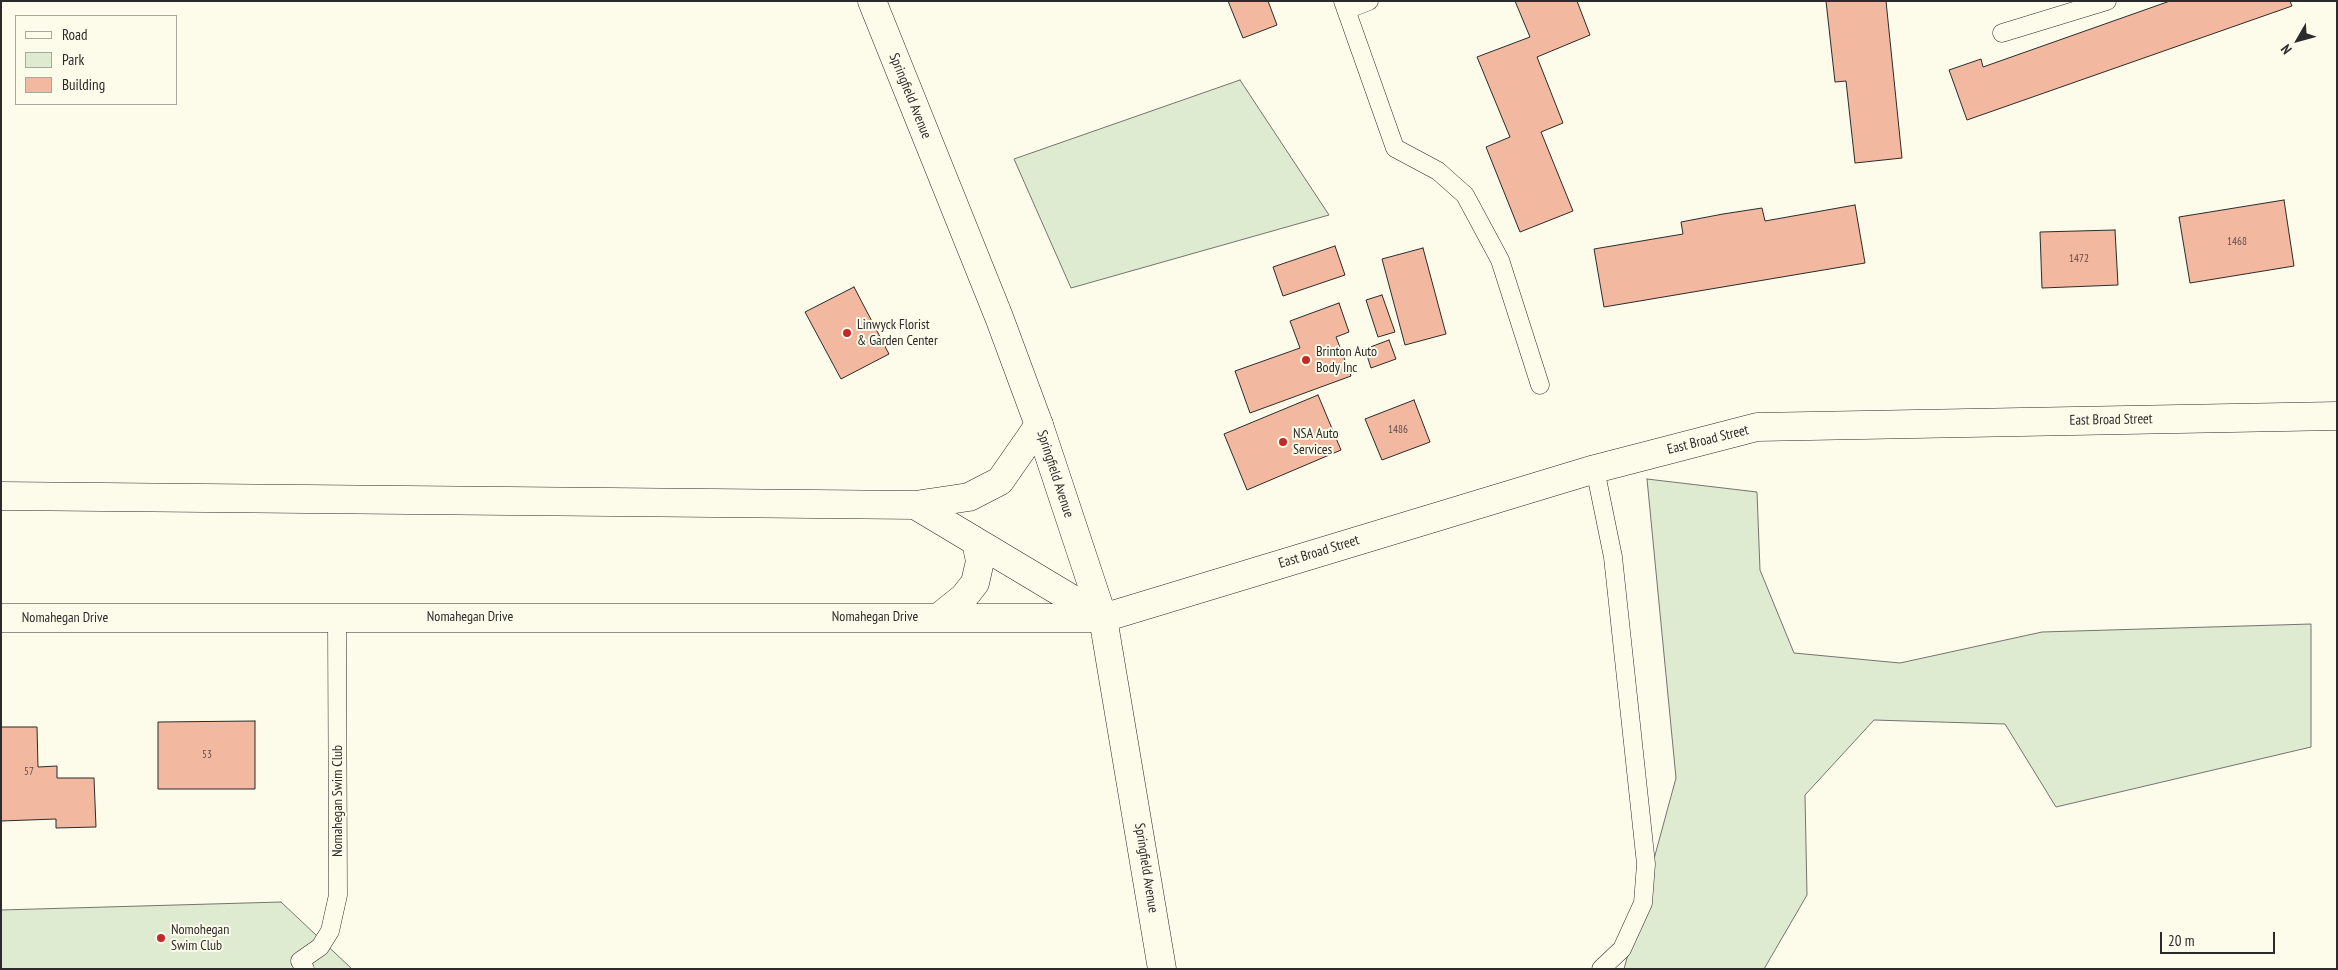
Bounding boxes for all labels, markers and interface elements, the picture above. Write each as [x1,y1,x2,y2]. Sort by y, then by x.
legend [15,15,178,105]
north arrow [2273,15,2323,65]
text: Road [62,25,88,44]
text: N [2277,41,2296,58]
text: Park [62,50,84,69]
street label: Springfield Avenue [885,51,935,141]
text: Building [62,75,105,94]
house number: 1468 [2227,235,2247,249]
house number: 1472 [2069,252,2089,266]
place label: Linwyck Florist & Garden Center [857,317,938,350]
marker: Linwyck Florist & Garden Center [841,327,853,339]
place label: Brinton Auto Body Inc [1316,344,1377,377]
marker: Brinton Auto Body Inc [1300,354,1312,366]
street label: East Broad Street [2069,411,2153,429]
street label: East Broad Street [1666,422,1750,458]
house number: 1486 [1388,423,1408,437]
place label: NSA Auto Services [1293,426,1339,458]
street label: Springfield Avenue [1033,428,1077,520]
marker: NSA Auto Services [1277,436,1289,448]
street label: East Broad Street [1277,532,1361,572]
street label: Nomahegan Drive [427,609,513,625]
street label: Nomahegan Drive [832,609,918,625]
street label: Nomahegan Drive [22,610,108,626]
street label: Nomahegan Swim Club [330,745,346,857]
house number: 53 [202,748,212,762]
house number: 57 [24,765,34,779]
street label: Springfield Avenue [1131,822,1161,914]
place label: Nomohegan Swim Club [171,922,229,954]
scale bar [2163,922,2278,954]
text: 20 m [2168,931,2194,950]
marker: Nomohegan Swim Club [155,932,167,944]

